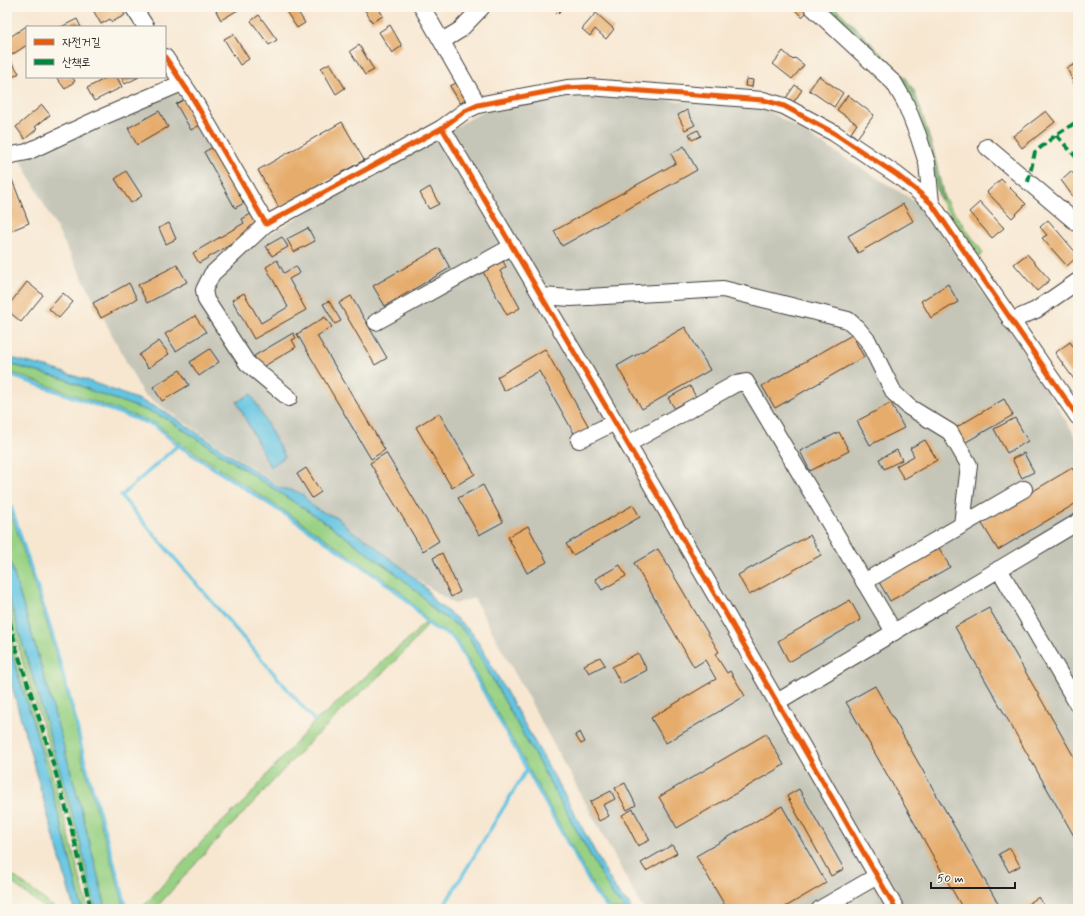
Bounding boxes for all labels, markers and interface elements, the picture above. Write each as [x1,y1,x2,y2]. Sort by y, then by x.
legend [26,26,166,78]
text: 자전거길 [62,35,101,51]
text: 산책로 [62,55,91,71]
scale bar [931,864,1015,890]
text: 50 m [937,871,964,887]

